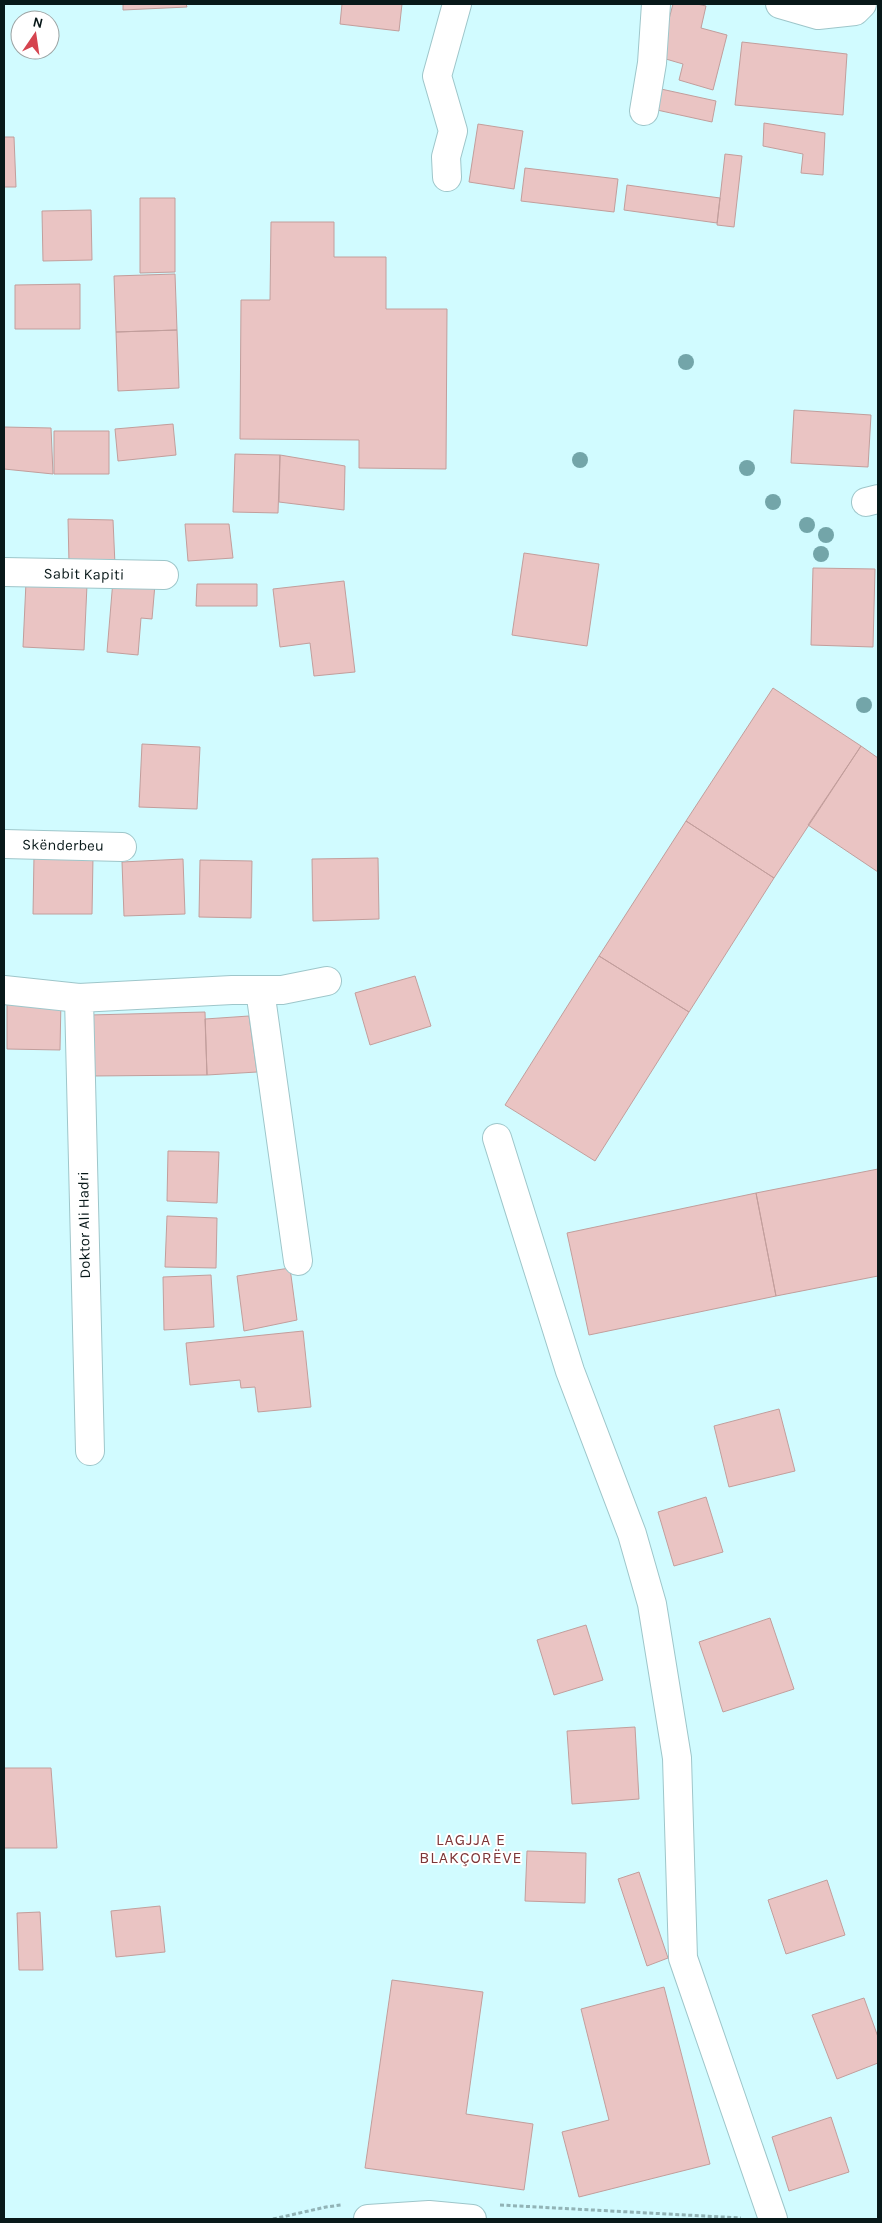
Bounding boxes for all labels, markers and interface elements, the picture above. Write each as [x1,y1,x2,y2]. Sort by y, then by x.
north arrow [10,10,60,60]
text: N [31,13,45,32]
street label: Sabit Kapiti [44,564,124,584]
street label: Skënderbeu [22,835,104,855]
street label: Doktor Ali Hadri [74,1171,94,1279]
district label: LAGJJA E BLAKÇORËVE [419,1830,523,1867]

